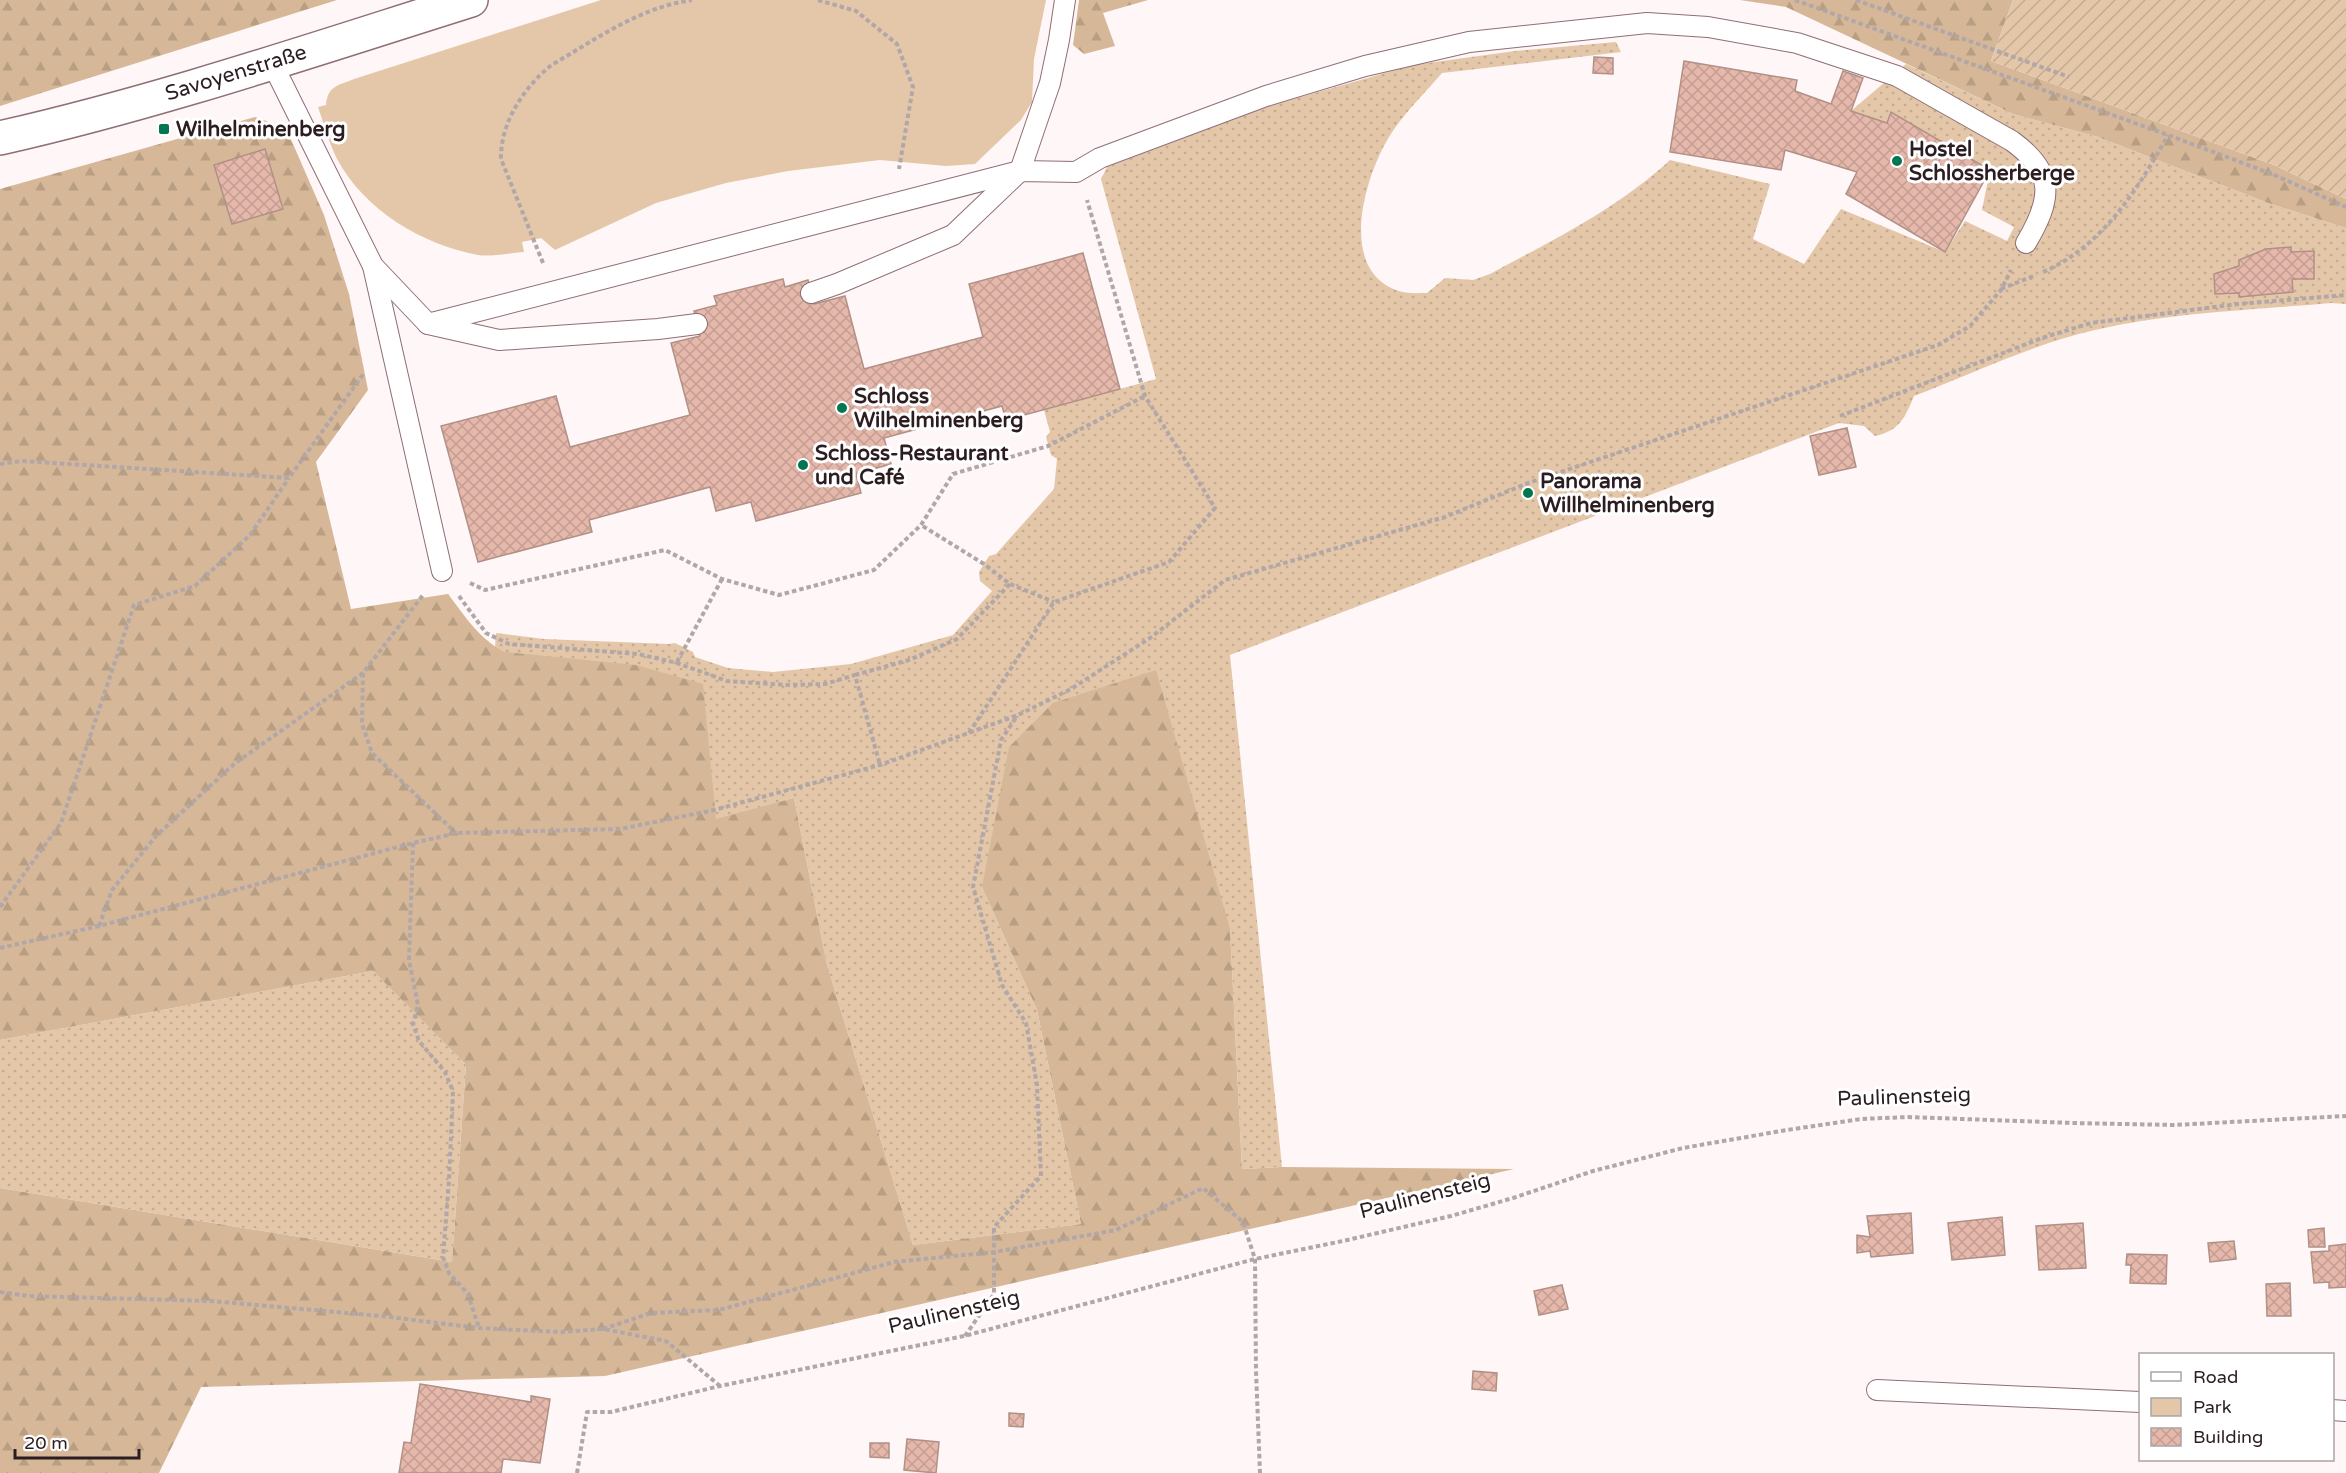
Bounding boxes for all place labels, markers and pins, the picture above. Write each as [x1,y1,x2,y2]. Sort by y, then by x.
place label: Wilhelminenberg [176,117,345,142]
marker: Wilhelminenberg [157,122,171,136]
place label: Hostel Schlossherberge [1909,137,2075,186]
marker: Hostel Schlossherberge [1890,154,1904,168]
place label: Schloss Wilhelminenberg [854,384,1023,433]
marker: Schloss Wilhelminenberg [835,401,849,415]
place label: Schloss-Restaurant und Café [815,441,1008,490]
marker: Schloss-Restaurant und Café [796,458,810,472]
place label: Panorama Willhelminenberg [1540,469,1715,518]
marker: Panorama Willhelminenberg [1521,486,1535,500]

